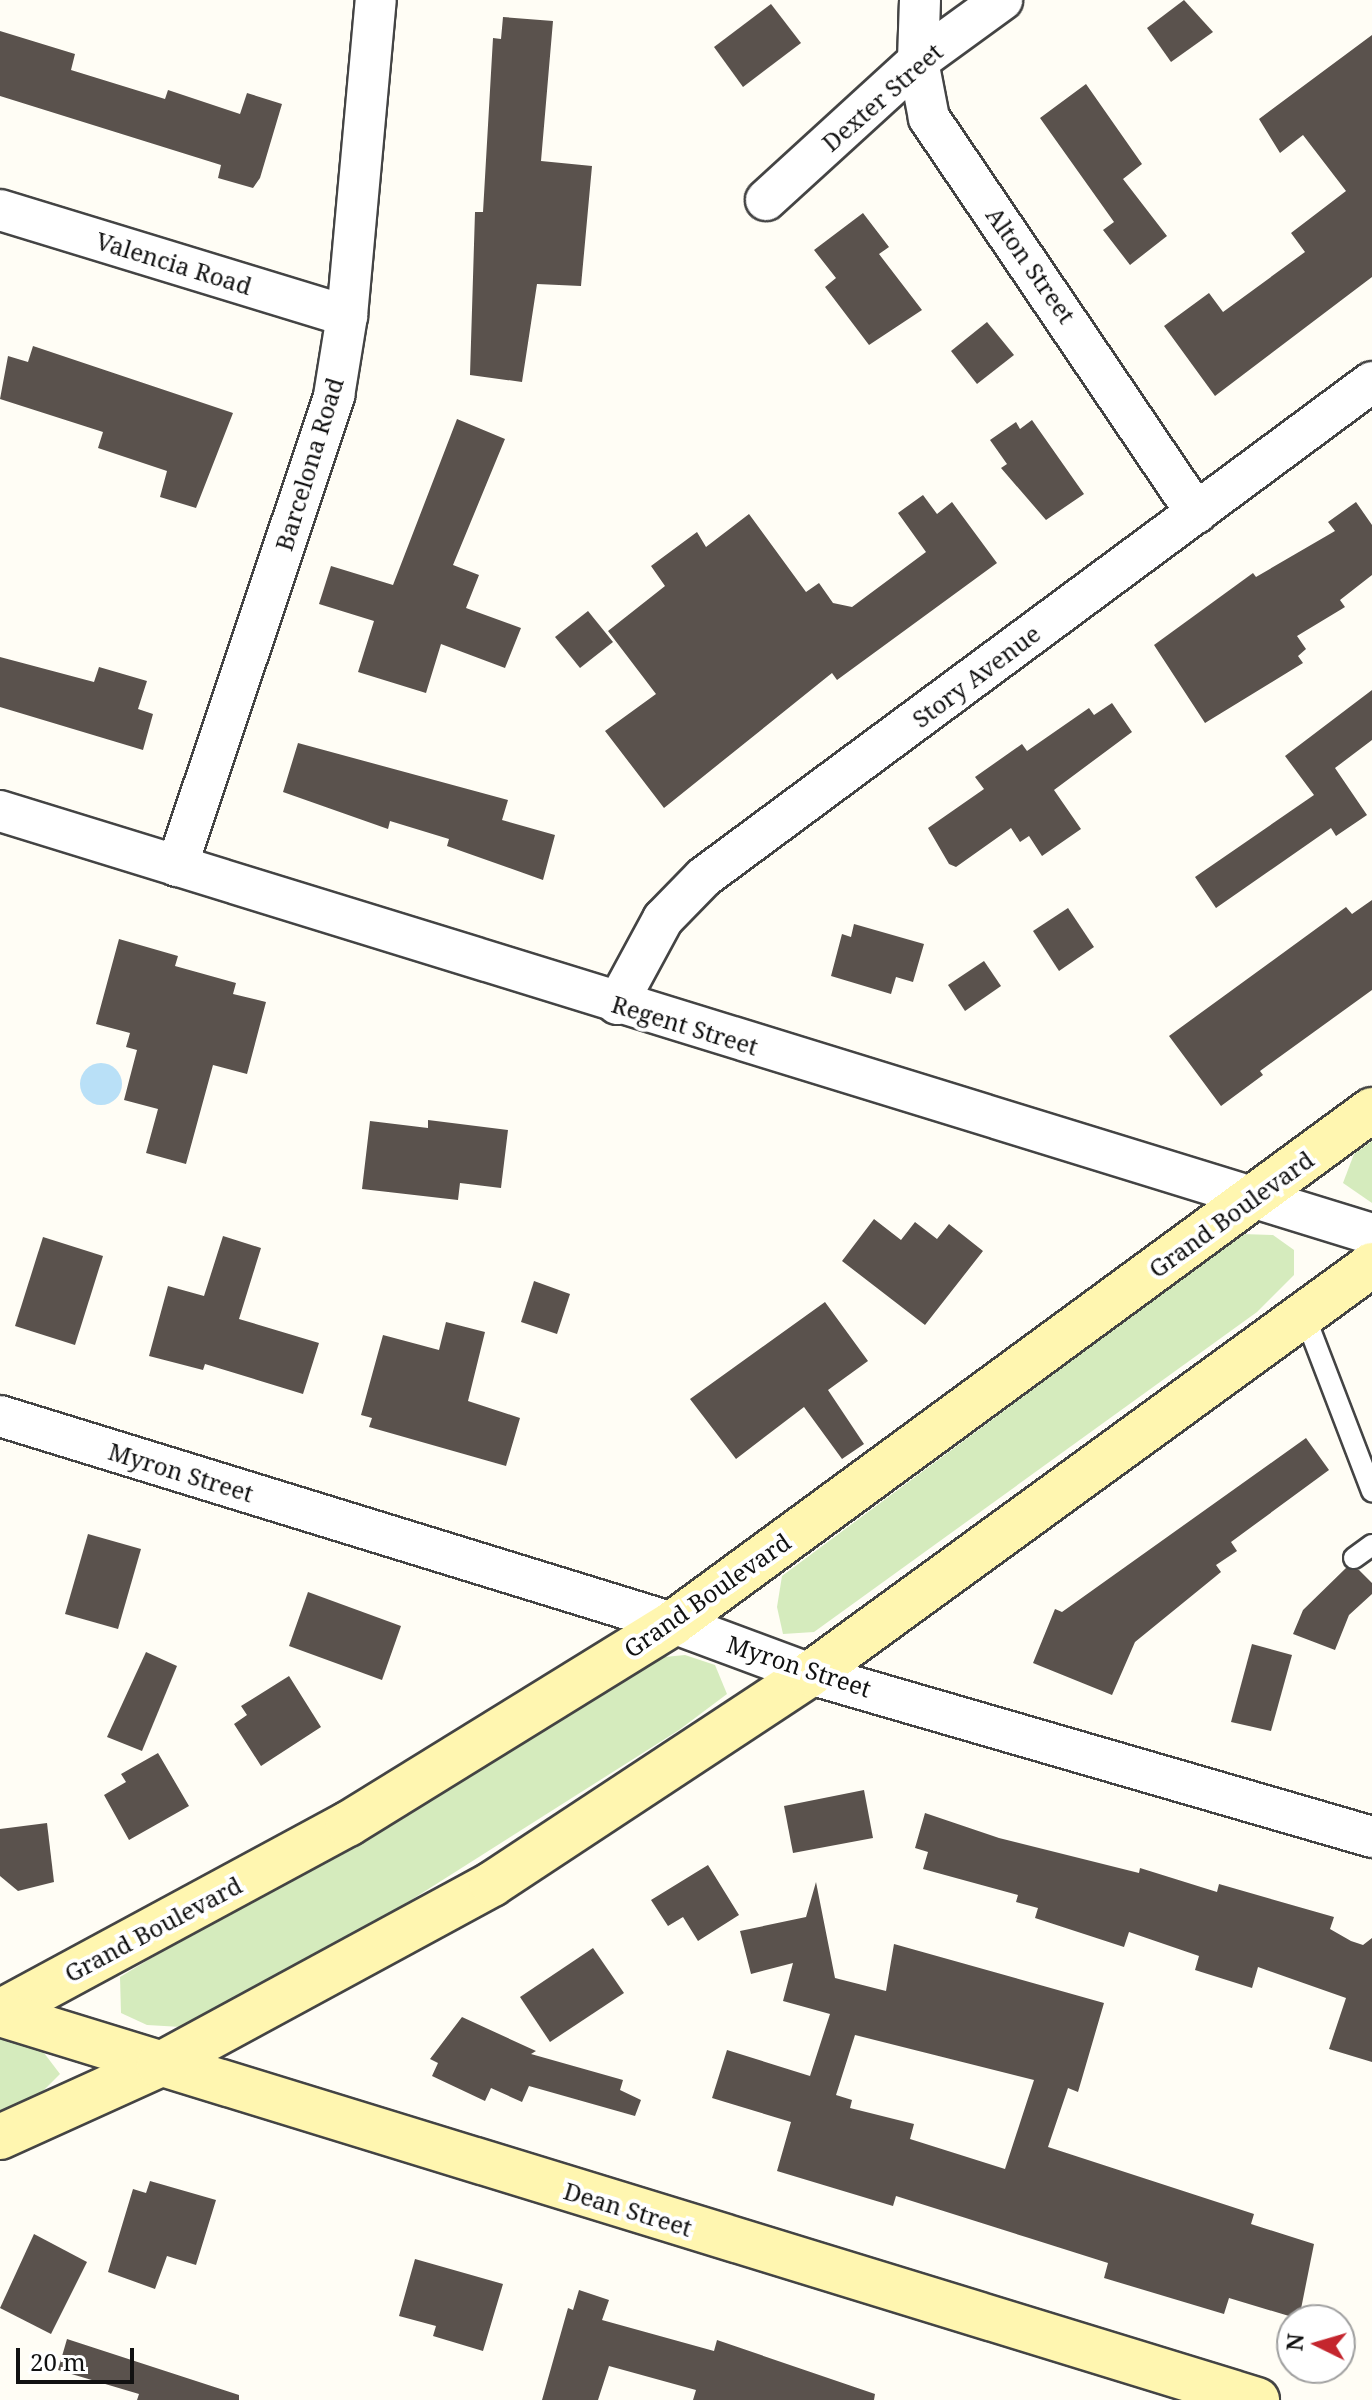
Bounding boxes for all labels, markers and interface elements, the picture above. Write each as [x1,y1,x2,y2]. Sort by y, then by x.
street label: Dexter Street [816,37,948,157]
street label: Alton Street [980,201,1082,329]
street label: Valencia Road [93,226,255,300]
street label: Barcelona Road [269,374,349,554]
street label: Story Avenue [907,619,1045,733]
street label: Regent Street [608,989,762,1061]
street label: Grand Boulevard [1143,1145,1319,1283]
street label: Myron Street [105,1436,257,1508]
street label: Grand Boulevard [618,1527,796,1663]
street label: Myron Street [723,1629,875,1703]
street label: Grand Boulevard [60,1870,246,1988]
street label: Dean Street [560,2176,696,2242]
north arrow [1276,2304,1356,2384]
scale bar [20,2332,138,2382]
text: N [1278,2332,1310,2352]
text: 20 m [30,2345,86,2378]

